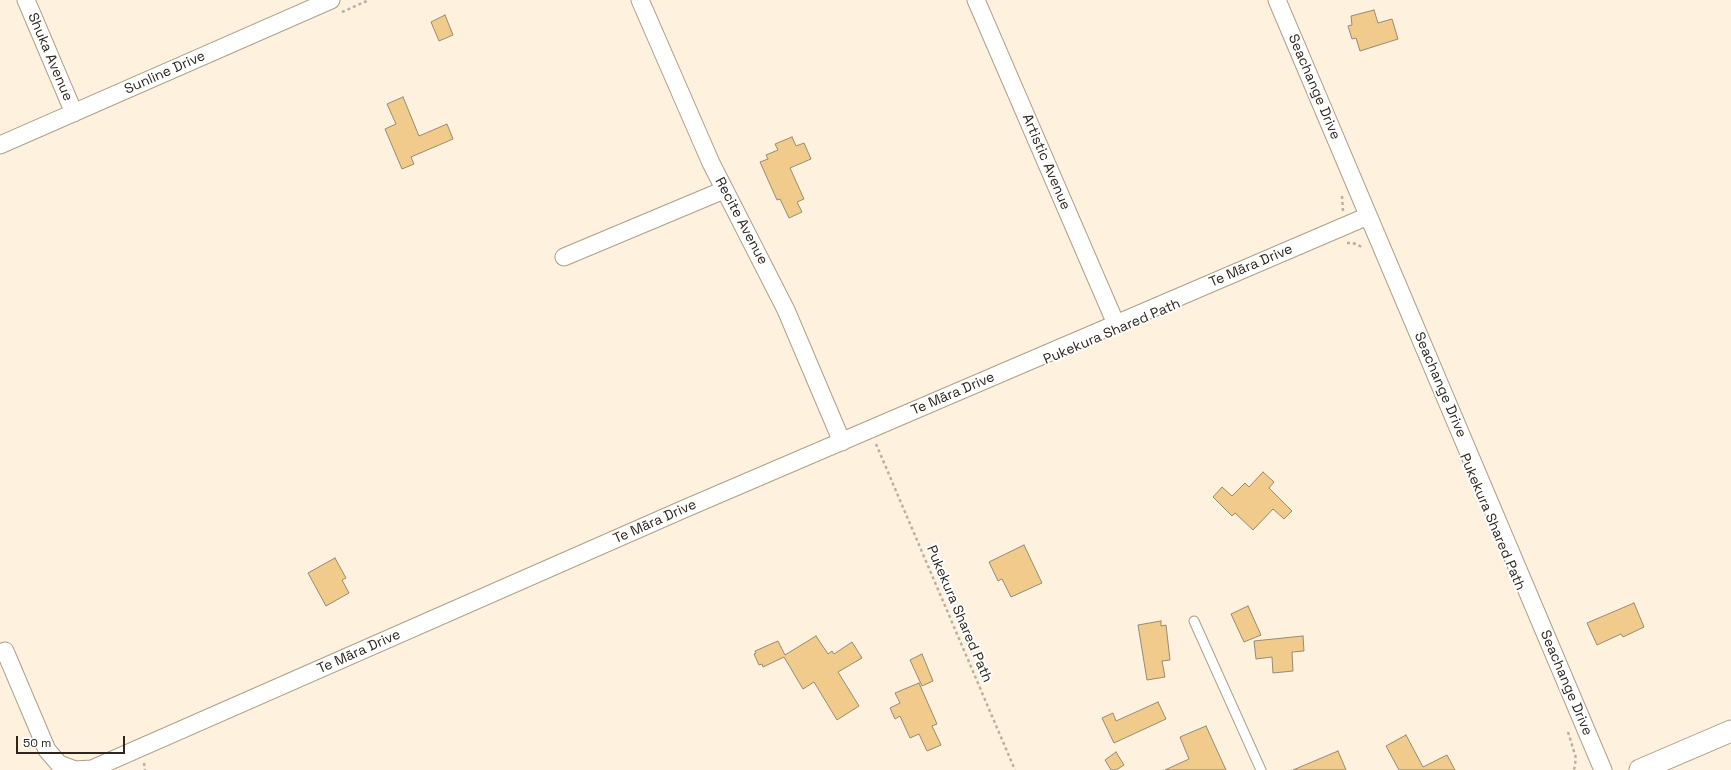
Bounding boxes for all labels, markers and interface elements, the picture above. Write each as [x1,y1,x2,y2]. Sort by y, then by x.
street label: Shuka Avenue [24,10,76,104]
street label: Seachange Drive [1284,32,1344,142]
street label: Sunline Drive [122,48,208,98]
street label: Artistic Avenue [1018,112,1074,212]
street label: Recite Avenue [711,174,771,268]
street label: Te Māra Drive [1207,241,1295,291]
street label: Pukekura Shared Path [1041,296,1183,368]
street label: Seachange Drive [1410,330,1470,440]
street label: Te Māra Drive [909,369,997,419]
street label: Pukekura Shared Path [1456,451,1528,593]
street label: Te Māra Drive [611,496,699,548]
street label: Pukekura Shared Path [923,543,995,685]
street label: Te Māra Drive [315,626,403,678]
street label: Seachange Drive [1536,628,1596,738]
scale bar [18,728,127,754]
text: 50 m [23,735,51,751]

